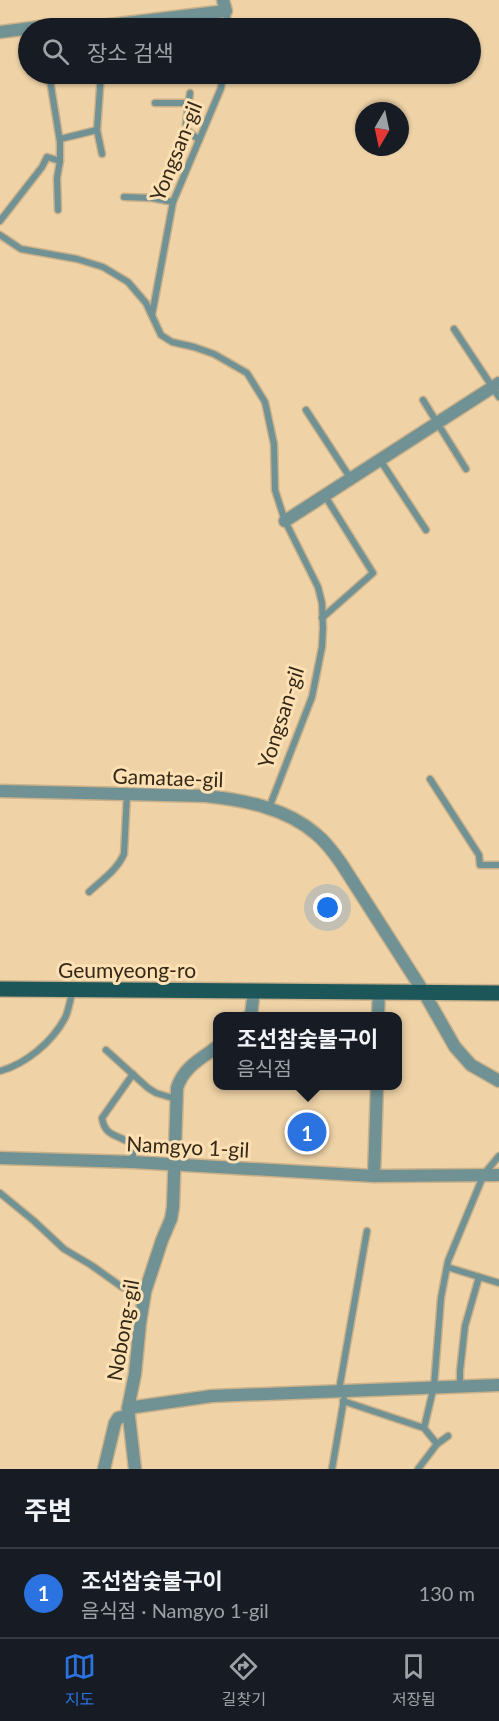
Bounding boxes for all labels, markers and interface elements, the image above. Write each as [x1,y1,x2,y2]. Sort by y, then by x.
search box [18,18,481,84]
icon: search [39,35,72,68]
text: 장소 검색 [87,39,174,66]
street label: Yongsan-gil [144,97,206,205]
north arrow [355,102,409,156]
street label: Yongsan-gil [252,663,308,771]
street label: Gamatae-gil [112,763,224,791]
your location [313,893,342,922]
street label: Geumyeong-ro [58,957,196,982]
popup [213,1012,402,1090]
text: 조선참숯불구이 [237,1025,378,1052]
text: 음식점 [237,1056,292,1080]
pin: 1 [288,1110,326,1154]
street label: Namgyo 1-gil [126,1130,250,1162]
street label: Nobong-gil [101,1277,143,1383]
text: 주변 [24,1494,72,1526]
text: 조선참숯불구이 [81,1567,223,1594]
text: 1 [38,1581,49,1605]
text: 130 m [419,1581,475,1605]
text: 음식점 · Namgyo 1-gil [81,1598,269,1622]
tab: 지도 [63,1650,96,1710]
tab: 길찾기 [222,1650,266,1710]
tab: 저장됨 [392,1650,436,1710]

